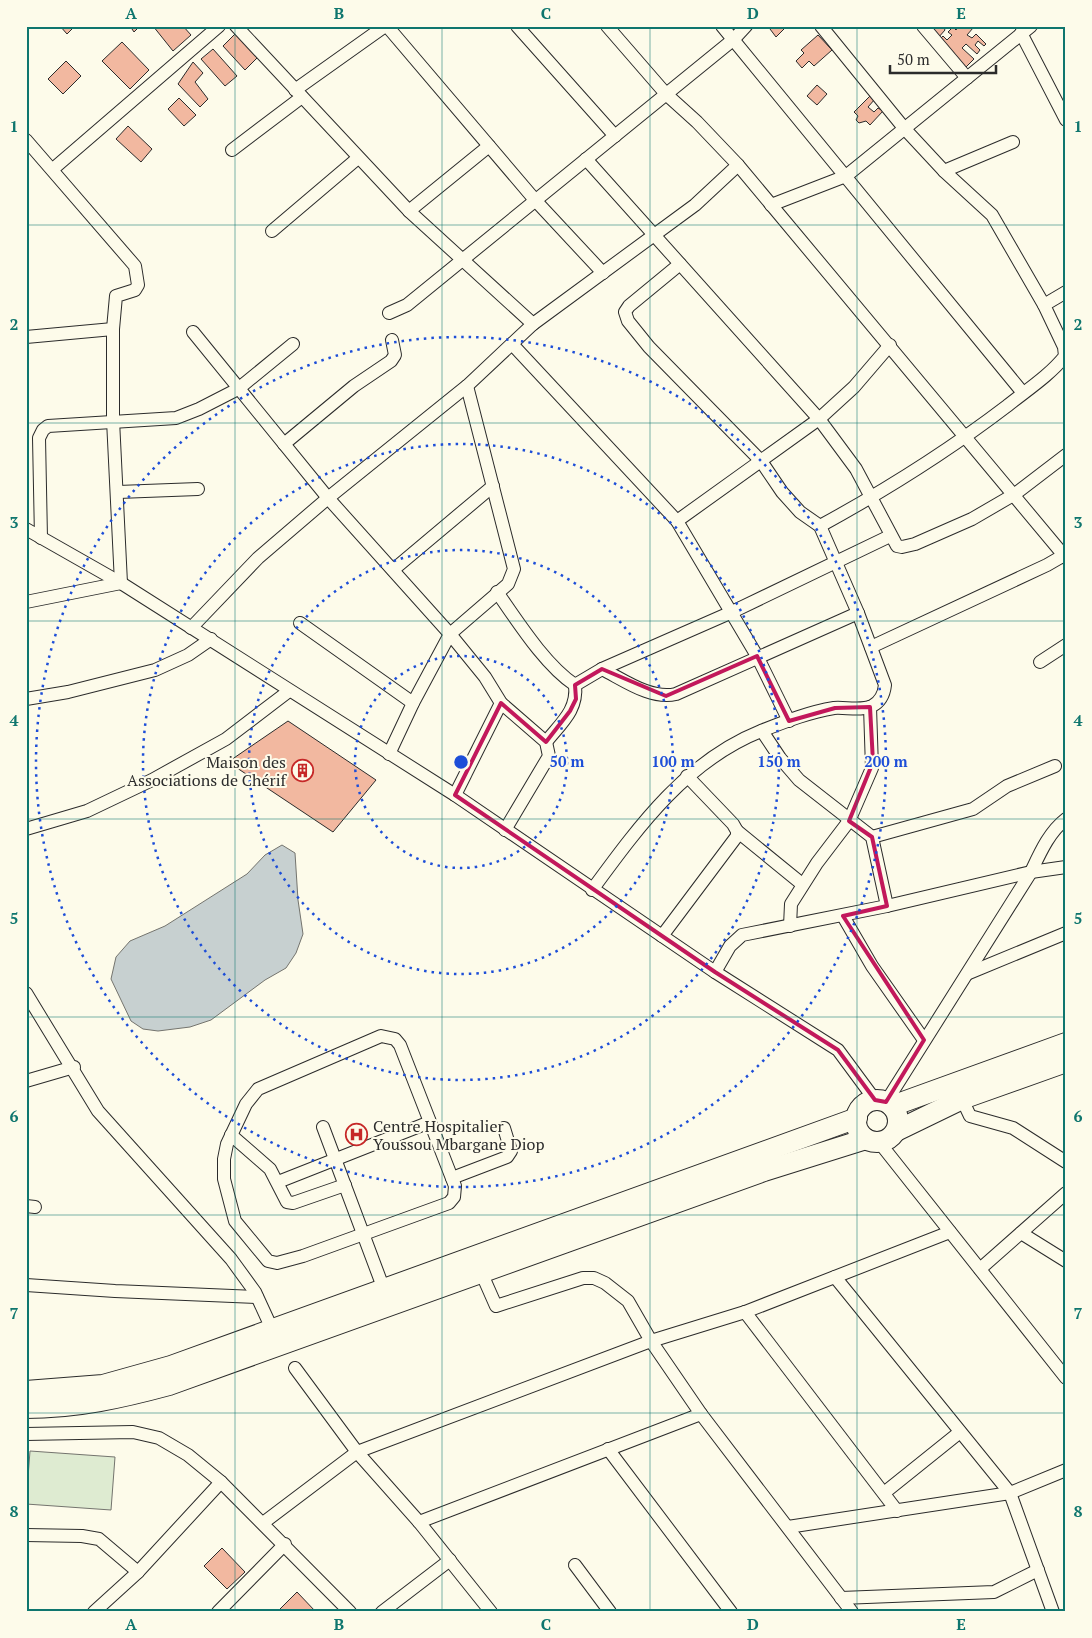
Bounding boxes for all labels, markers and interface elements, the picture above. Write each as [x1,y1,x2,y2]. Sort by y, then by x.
text: A [125,2,137,24]
text: B [334,2,344,24]
text: C [541,2,551,24]
text: D [747,2,759,24]
text: E [956,2,966,24]
scale bar [890,42,996,74]
text: 50 m [897,49,930,69]
text: 1 [9,115,19,137]
text: 1 [1073,115,1083,137]
text: 2 [9,313,19,335]
text: 2 [1073,313,1083,335]
text: 3 [9,511,19,533]
text: 3 [1073,511,1083,533]
text: 4 [9,709,19,731]
text: 4 [1073,709,1083,731]
place label: Maison des Associations de Chérif [127,751,288,791]
text: 50 m [550,751,585,771]
text: 100 m [651,751,695,771]
text: 150 m [757,751,801,771]
text: 200 m [864,751,908,771]
centre of rings [452,753,470,771]
building icon: Maison des Associations de Chérif [290,759,314,783]
text: 5 [9,907,19,929]
text: 5 [1073,907,1083,929]
text: 6 [9,1105,19,1127]
text: 6 [1073,1105,1083,1127]
place label: Centre Hospitalier Youssou Mbargane Diop [373,1115,544,1155]
hospital icon: Centre Hospitalier Youssou Mbargane Diop [345,1123,369,1147]
text: 7 [9,1302,19,1324]
text: 7 [1073,1302,1083,1324]
text: 8 [9,1500,19,1522]
text: 8 [1073,1500,1083,1522]
text: A [125,1613,137,1635]
text: B [334,1613,344,1635]
text: C [541,1613,551,1635]
text: D [747,1613,759,1635]
text: E [956,1613,966,1635]

